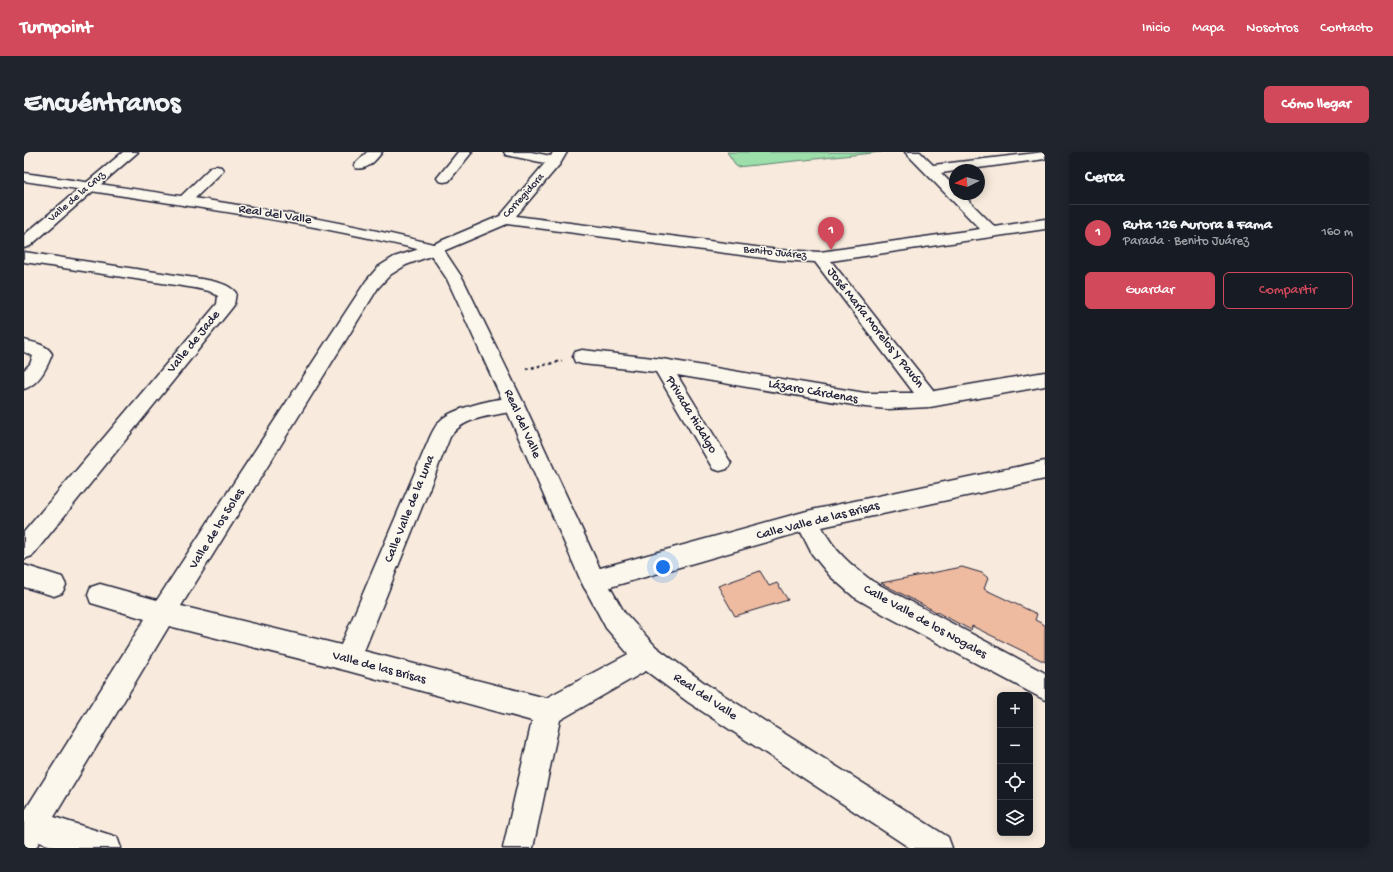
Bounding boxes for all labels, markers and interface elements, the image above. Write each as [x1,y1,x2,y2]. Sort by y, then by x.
text: Turnpoint [20,17,92,40]
text: Inicio [1142,20,1170,37]
text: Mapa [1192,20,1224,37]
text: Nosotros [1246,20,1298,37]
text: Contacto [1320,20,1373,37]
button: Cómo llegar [1264,86,1369,123]
text: Encuéntranos [24,88,180,121]
north arrow [949,164,985,200]
street label: Valle de la Cruz [45,168,109,226]
text: Cerca [1085,168,1124,188]
street label: Corregidora [501,171,548,221]
street label: Real del Valle [237,202,313,228]
text: Ruta 126 Aurora & Fama [1123,216,1272,234]
pin: 1 [818,217,844,250]
text: 1 [1095,225,1101,240]
text: 160 m [1321,225,1353,240]
text: Parada · Benito Juárez [1123,234,1249,249]
street label: Benito Juárez [742,244,808,262]
street label: José María Morelos Y Pavón [823,265,927,392]
button: Guardar [1085,272,1215,309]
button: Compartir [1223,272,1353,309]
street label: Valle de Jade [164,308,224,377]
street label: Privada Hidalgo [662,373,720,457]
street label: Lázaro Cárdenas [767,377,860,407]
street label: Real del Valle [500,387,544,461]
street label: Calle Valle de la Luna [382,452,439,565]
street label: Valle de los Soles [186,485,248,573]
street label: Calle Valle de las Brisas [755,498,882,544]
your location [653,557,673,577]
street label: Calle Valle de los Nogales [861,582,990,663]
street label: Valle de las Brisas [330,648,429,688]
street label: Real del Valle [670,670,740,724]
map controls [997,692,1033,836]
button: + [997,692,1033,728]
button: − [997,728,1033,764]
button: locate [997,764,1033,800]
button: layers [997,800,1033,836]

